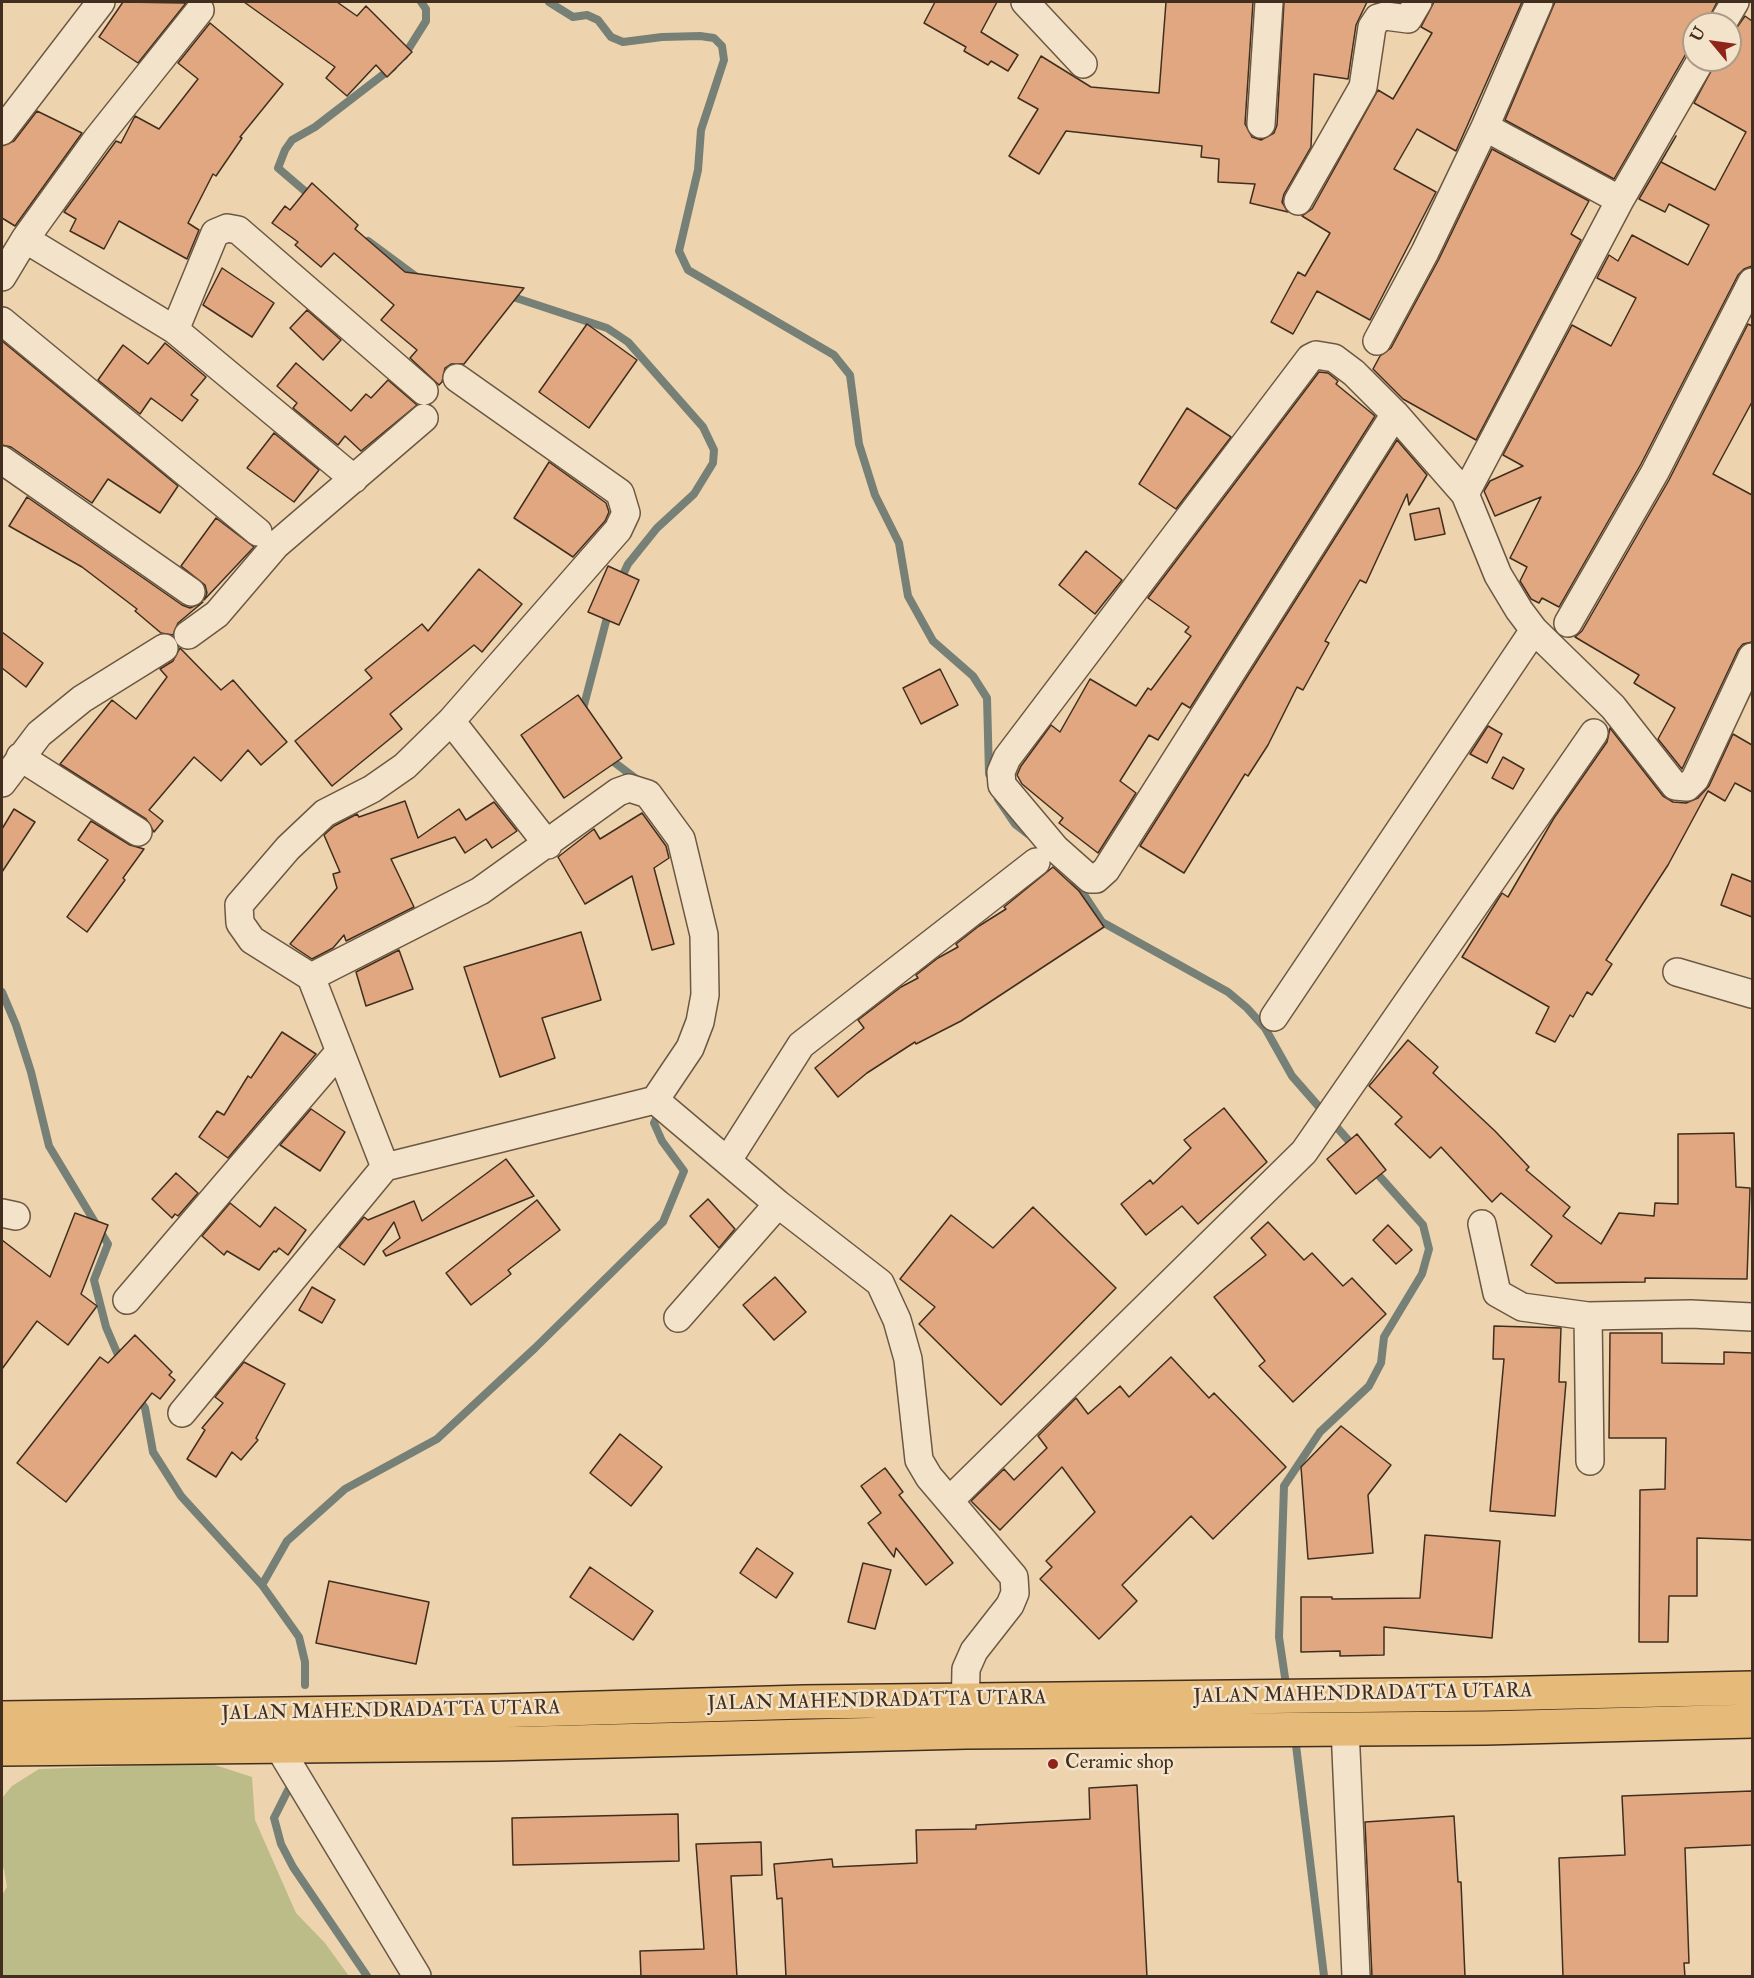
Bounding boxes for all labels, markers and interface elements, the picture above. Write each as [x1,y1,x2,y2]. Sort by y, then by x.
north arrow [1682,12,1742,72]
text: U [1686,24,1710,45]
street label: JALAN MAHENDRADATTA UTARA [1193,1680,1533,1710]
street label: JALAN MAHENDRADATTA UTARA [707,1687,1047,1717]
street label: JALAN MAHENDRADATTA UTARA [221,1697,561,1727]
place label: Ceramic shop [1065,1752,1174,1776]
marker: Ceramic shop [1046,1757,1060,1771]

